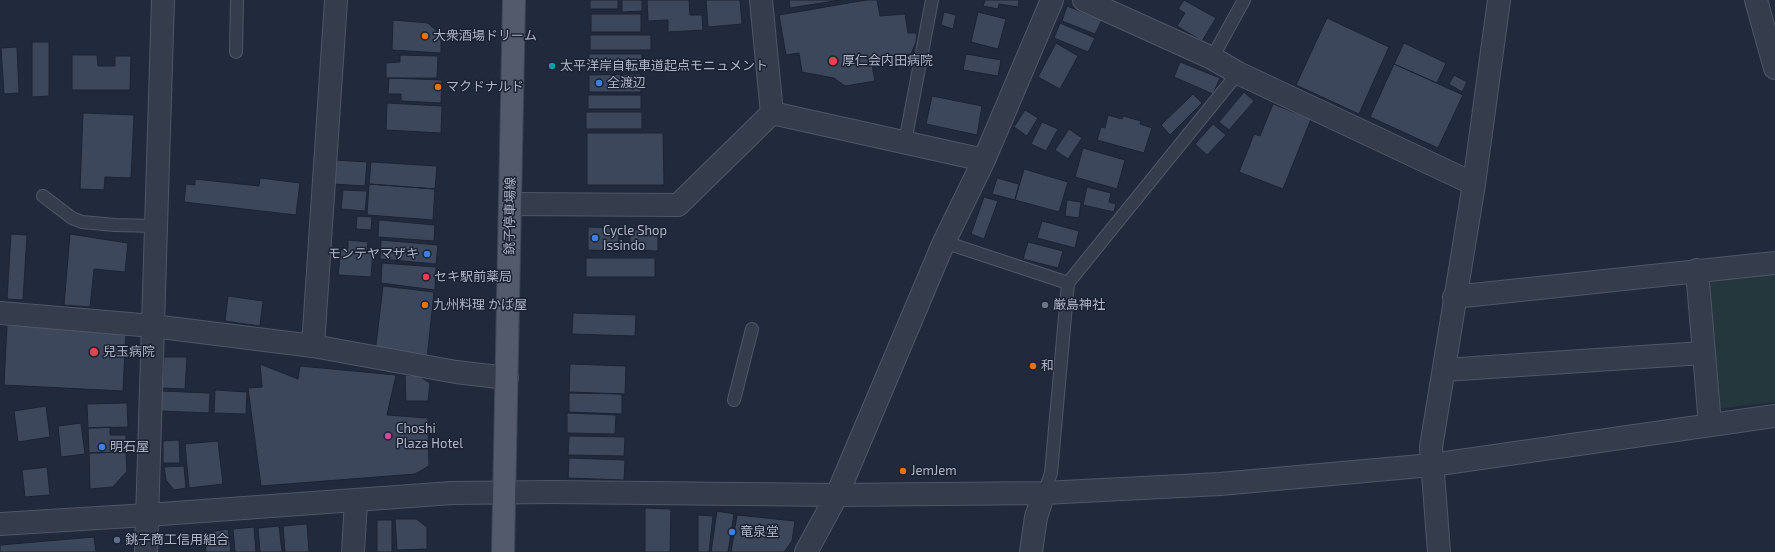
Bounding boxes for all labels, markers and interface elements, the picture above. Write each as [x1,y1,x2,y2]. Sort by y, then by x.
place label: 大衆酒場ドリーム [433,28,537,44]
marker: 大衆酒場ドリーム [420,31,430,41]
place label: 厚仁会内田病院 [842,53,933,69]
marker: 厚仁会内田病院 [827,55,839,67]
place label: 太平洋岸自転車道起点モニュメント [560,58,768,74]
marker: 太平洋岸自転車道起点モニュメント [547,61,557,71]
place label: 全渡辺 [607,75,646,91]
marker: 全渡辺 [594,78,604,88]
place label: マクドナルド [446,79,524,95]
marker: マクドナルド [433,82,443,92]
street label: 銚子停車場線 [502,177,518,255]
place label: Cycle Shop Issindo [603,223,667,254]
marker: Cycle Shop Issindo [590,233,600,243]
place label: モンテヤマザキ [328,246,419,262]
marker: モンテヤマザキ [422,249,432,259]
place label: セキ駅前薬局 [434,269,512,285]
marker: セキ駅前薬局 [421,272,431,282]
place label: 九州料理 かば屋 [433,297,527,313]
place label: 厳島神社 [1053,297,1105,313]
marker: 九州料理 かば屋 [420,300,430,310]
marker: 厳島神社 [1040,300,1050,310]
place label: 兒玉病院 [103,344,155,360]
marker: 兒玉病院 [88,346,100,358]
place label: 和 [1041,358,1054,374]
marker: 和 [1028,361,1038,371]
place label: Choshi Plaza Hotel [396,421,463,452]
marker: Choshi Plaza Hotel [383,431,393,441]
place label: 明石屋 [110,439,149,455]
marker: 明石屋 [97,442,107,452]
place label: JemJem [911,463,957,479]
marker: JemJem [898,466,908,476]
place label: 竜泉堂 [740,524,779,540]
marker: 竜泉堂 [727,527,737,537]
place label: 銚子商工信用組合 [125,532,229,548]
marker: 銚子商工信用組合 [112,535,122,545]

